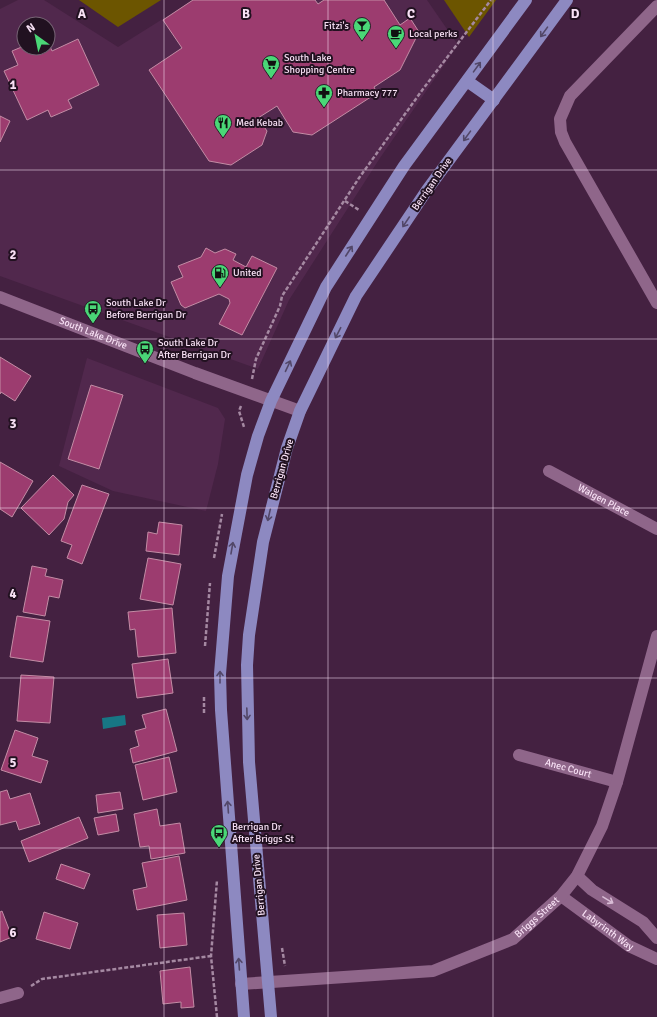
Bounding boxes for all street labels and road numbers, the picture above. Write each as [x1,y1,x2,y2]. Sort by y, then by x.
street label: Berrigan Drive [409,155,455,213]
street label: South Lake Drive [57,315,129,352]
street label: Berrigan Drive [268,438,296,500]
street label: Waigen Place [576,481,632,519]
street label: Anec Court [544,756,593,781]
street label: Berrigan Drive [250,854,268,916]
street label: Briggs Street [512,894,562,940]
street label: Labyrinth Way [580,907,636,953]

